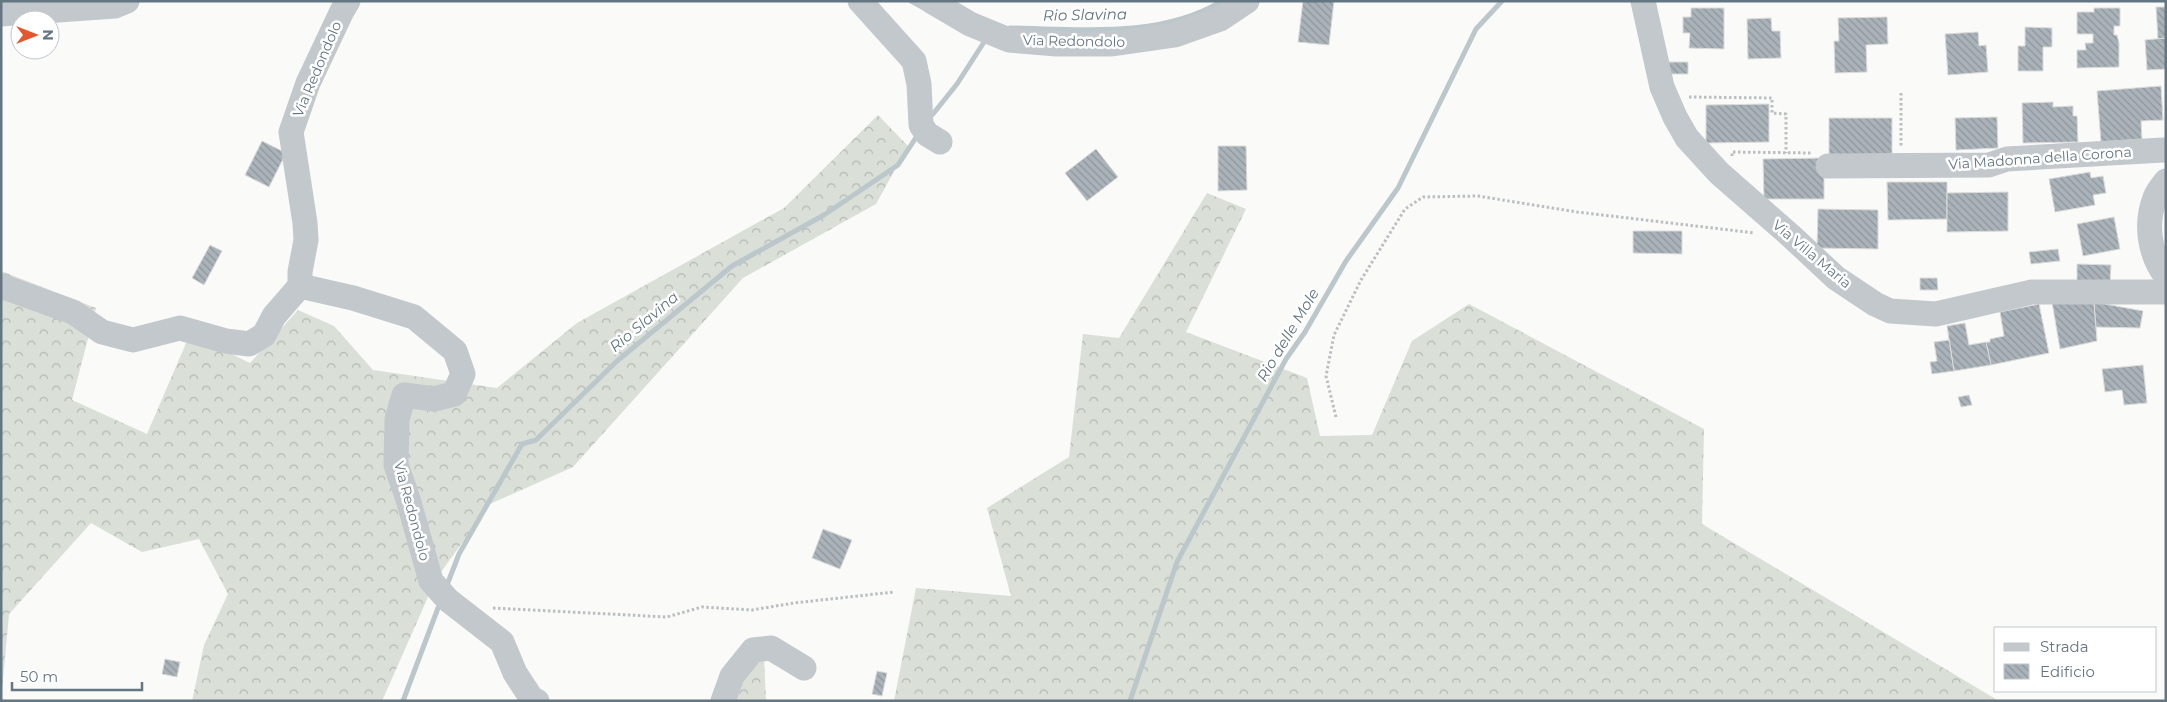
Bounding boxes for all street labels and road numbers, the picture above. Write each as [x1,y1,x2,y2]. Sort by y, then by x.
street label: Via Redondolo [289,18,345,120]
street label: Via Redondolo [1023,31,1126,51]
street label: Via Madonna della Corona [1948,143,2132,173]
street label: Via Villa Maria [1769,216,1855,292]
street label: Via Redondolo [390,459,434,563]

